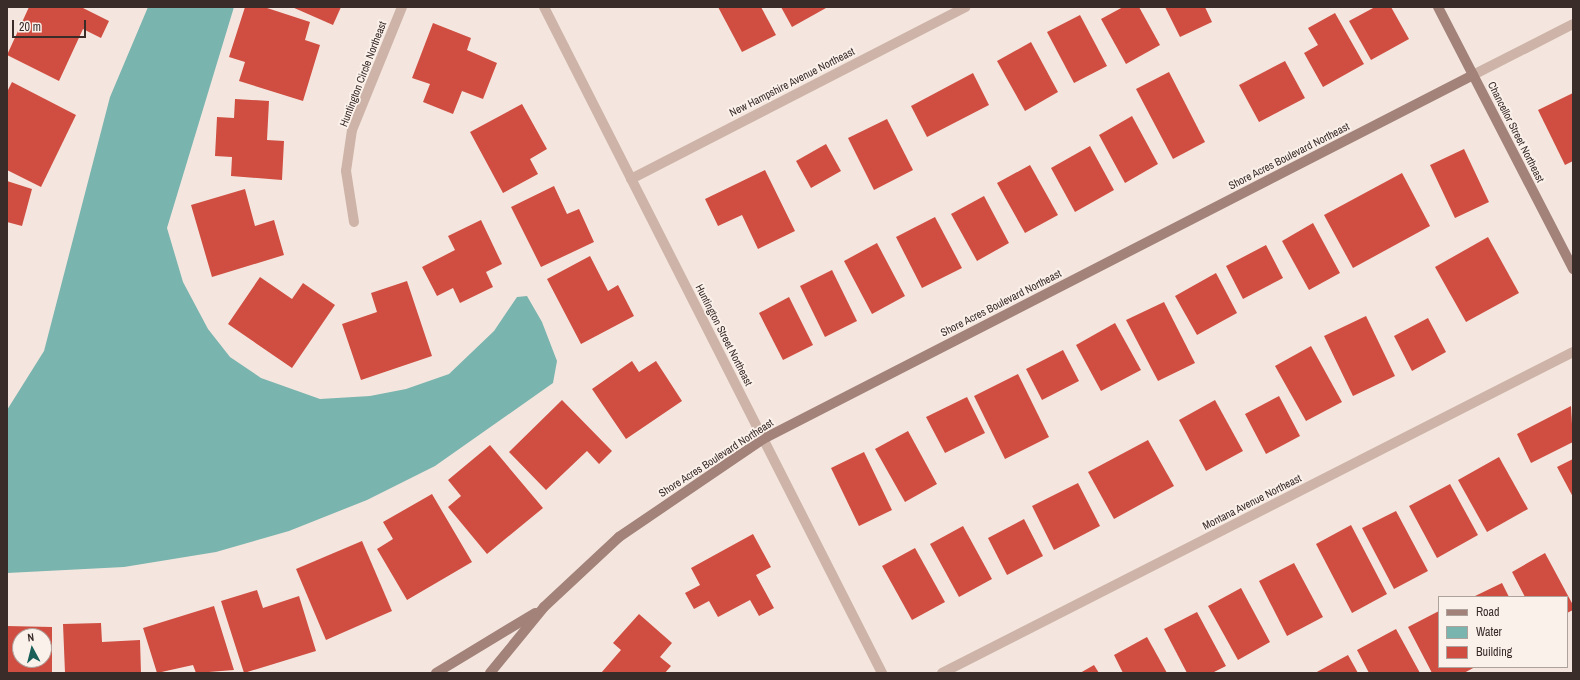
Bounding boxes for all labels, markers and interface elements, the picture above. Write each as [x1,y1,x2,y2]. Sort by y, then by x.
scale bar [14,12,88,38]
text: 20 m [19,19,41,35]
street label: Huntington Circle Northeast [337,19,389,129]
street label: New Hampshire Avenue Northeast [727,45,857,119]
street label: Chancellor Street Northeast [1485,79,1547,185]
street label: Shore Acres Boulevard Northeast [1226,120,1352,192]
street label: Shore Acres Boulevard Northeast [938,267,1064,339]
street label: Huntington Street Northeast [693,282,755,388]
street label: Shore Acres Boulevard Northeast [656,416,776,500]
street label: Montana Avenue Northeast [1200,471,1304,533]
legend [1438,596,1568,668]
text: Road [1476,604,1500,620]
text: Water [1476,624,1502,640]
north arrow [12,628,52,668]
text: N [27,630,35,644]
text: Building [1476,644,1512,660]

